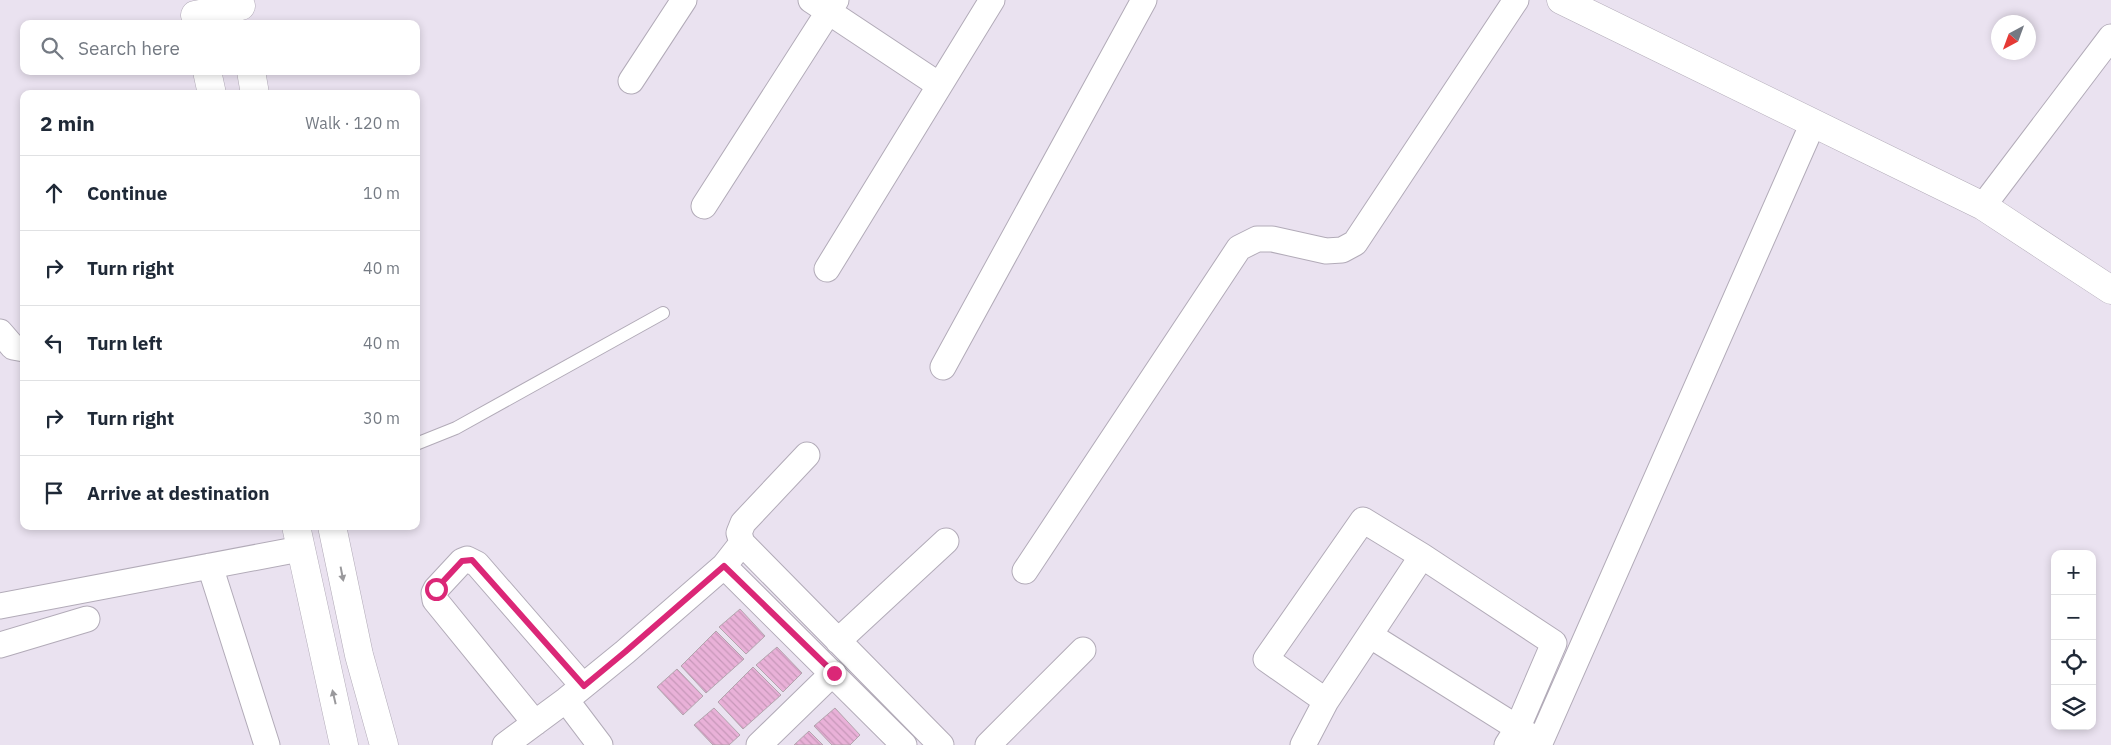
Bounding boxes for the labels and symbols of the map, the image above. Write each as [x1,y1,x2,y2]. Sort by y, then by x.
north arrow [1991,15,2036,60]
one-way arrow [338,566,346,582]
route start [425,578,448,601]
route end [823,662,846,685]
one-way arrow [330,690,338,705]

